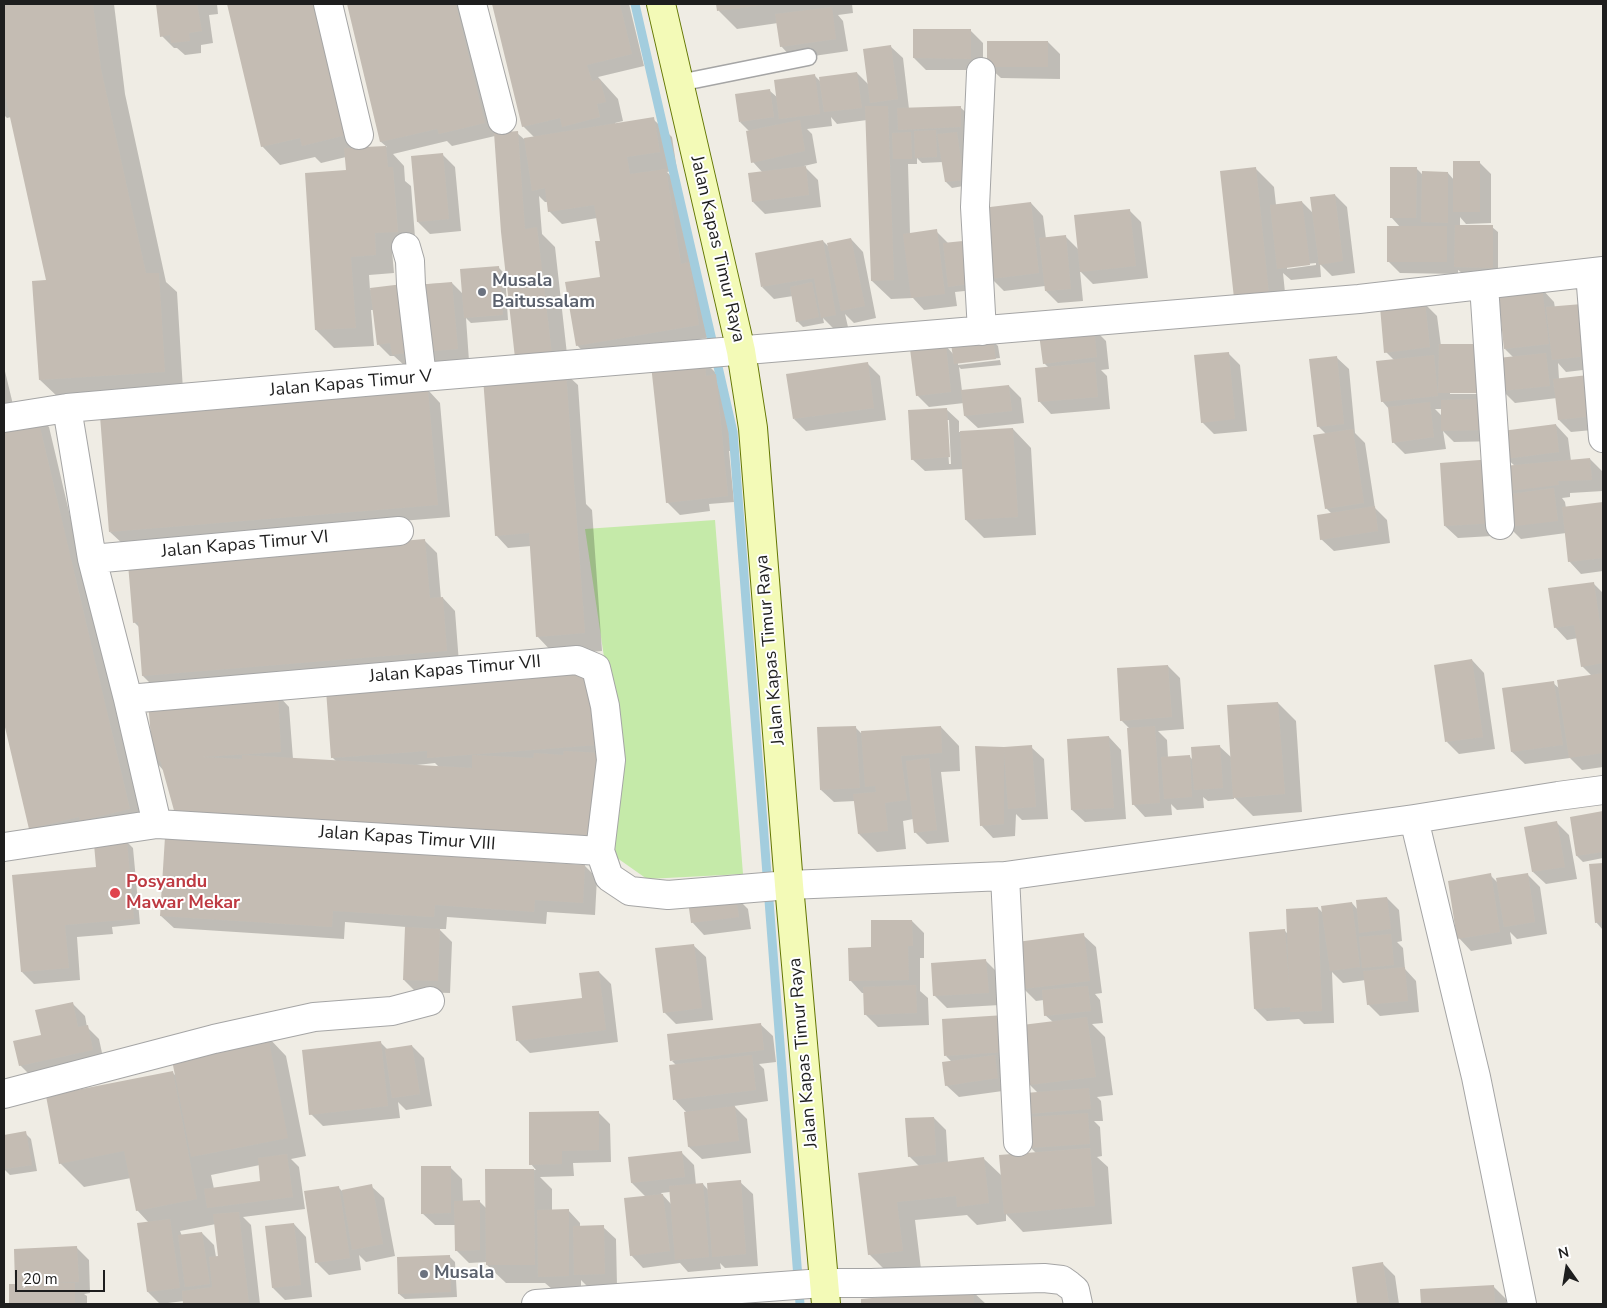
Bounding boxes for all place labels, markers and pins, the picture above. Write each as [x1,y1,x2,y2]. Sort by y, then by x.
place label: Musala Baitussalam [492,271,595,314]
marker: Musala Baitussalam [476,286,488,298]
place label: Posyandu Mawar Mekar [126,872,240,914]
marker: Posyandu Mawar Mekar [108,886,122,900]
place label: Musala [434,1263,494,1285]
marker: Musala [418,1268,430,1280]

